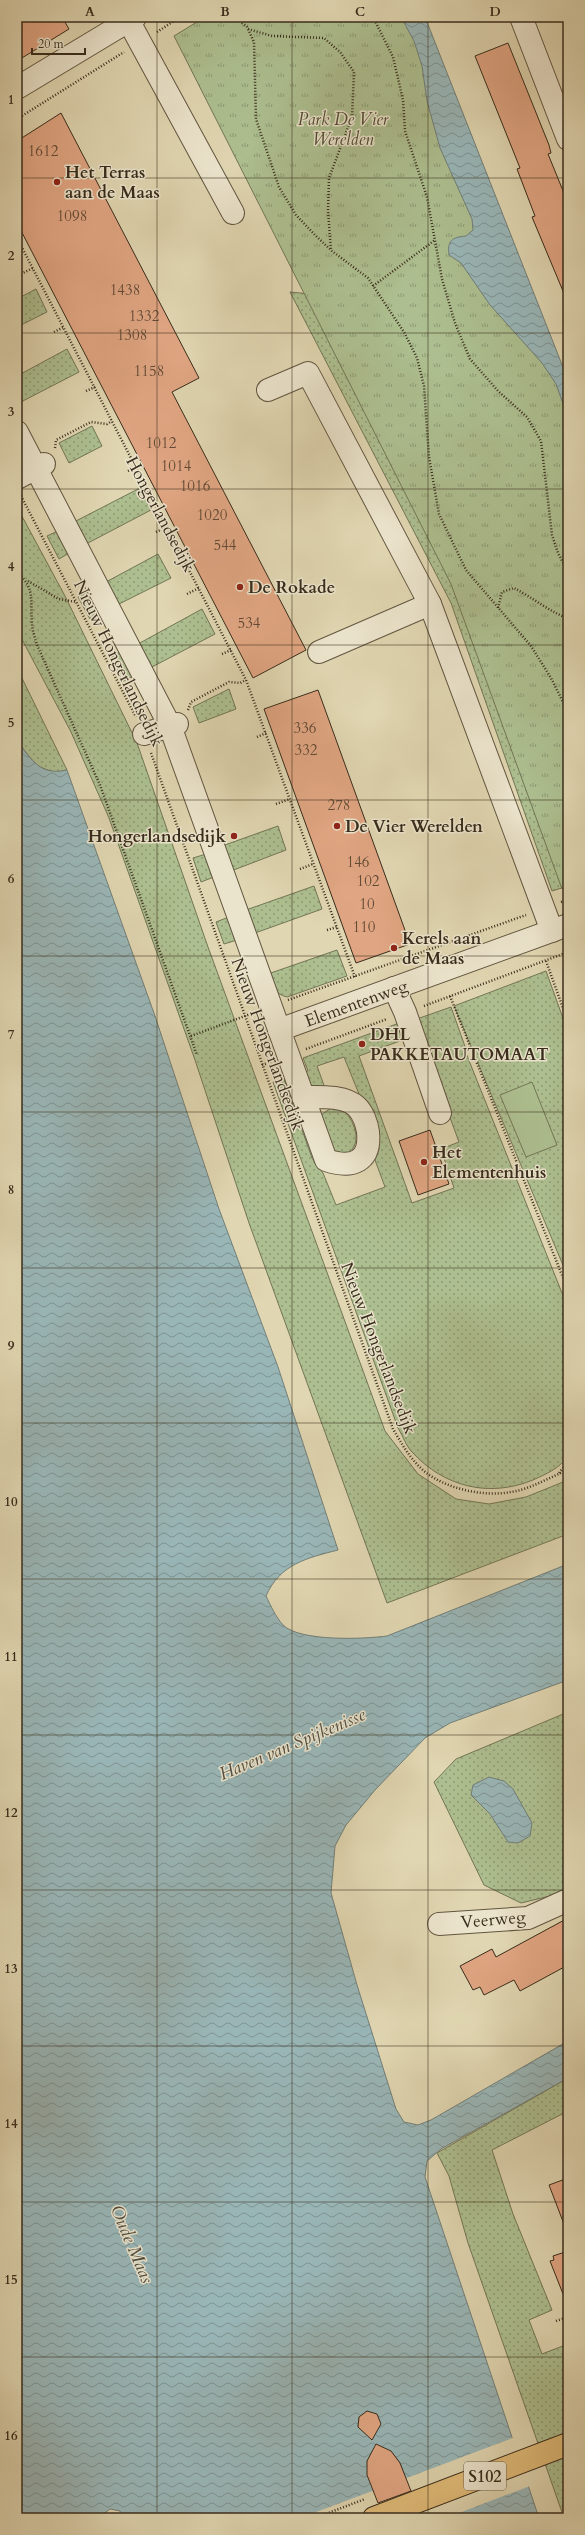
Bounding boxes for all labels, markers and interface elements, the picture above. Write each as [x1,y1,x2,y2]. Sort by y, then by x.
text: A [85,3,95,21]
text: B [220,3,230,21]
text: C [355,3,365,21]
text: D [489,3,501,21]
scale bar [32,30,85,56]
text: 20 m [38,36,65,52]
text: 1 [8,91,14,109]
park label: Park De Vier Werelden [298,108,389,151]
house number: 1612 [28,141,59,161]
place label: Het Terras aan de Maas [65,161,160,204]
marker: Het Terras aan de Maas [52,177,62,187]
house number: 1098 [57,206,87,226]
text: 2 [8,247,15,265]
house number: 1438 [110,280,140,300]
house number: 1332 [129,306,160,326]
house number: 1308 [117,325,147,345]
house number: 1158 [134,361,164,381]
text: 3 [8,403,15,421]
house number: 1012 [146,433,177,453]
street label: Hongerlandsedijk [120,452,201,577]
house number: 1014 [161,456,192,476]
house number: 1016 [180,476,211,496]
house number: 1020 [197,505,228,525]
house number: 544 [213,535,237,555]
text: 4 [8,558,15,576]
street label: Nieuw Hongerlandsedijk [68,576,169,751]
place label: De Rokade [248,576,335,599]
marker: De Rokade [235,582,245,592]
house number: 534 [237,613,261,633]
text: 5 [8,714,14,732]
house number: 336 [293,718,317,738]
house number: 332 [294,740,318,760]
house number: 278 [327,795,351,815]
place label: De Vier Werelden [345,815,483,838]
marker: De Vier Werelden [332,821,342,831]
place label: Hongerlandsedijk [88,825,226,848]
marker: Hongerlandsedijk [229,831,239,841]
house number: 146 [346,852,370,872]
text: 6 [8,870,15,888]
house number: 102 [356,871,380,891]
house number: 10 [359,894,375,914]
house number: 110 [352,917,376,937]
place label: Kerels aan de Maas [402,927,481,970]
marker: Kerels aan de Maas [389,943,399,953]
street label: Nieuw Hongerlandsedijk [226,954,310,1135]
street label: Elementenweg [302,974,411,1033]
place label: DHL PAKKETAUTOMAAT [370,1023,549,1066]
text: 7 [8,1026,15,1044]
marker: DHL PAKKETAUTOMAAT [357,1039,367,1049]
place label: Het Elementenhuis [432,1141,546,1184]
marker: Het Elementenhuis [419,1157,429,1167]
text: 8 [8,1181,14,1199]
street label: Nieuw Hongerlandsedijk [335,1259,422,1438]
text: 9 [8,1337,15,1355]
text: 10 [4,1493,18,1511]
text: 11 [4,1648,18,1666]
water label: Haven van Spijkenisse [215,1702,370,1787]
text: 12 [4,1804,18,1822]
street label: Veerweg [460,1905,527,1934]
text: 13 [4,1960,18,1978]
text: 14 [4,2115,18,2133]
water label: Oude Maas [104,2201,159,2287]
text: 15 [4,2271,18,2289]
text: 16 [4,2427,18,2445]
road number: S102 [464,2462,506,2490]

